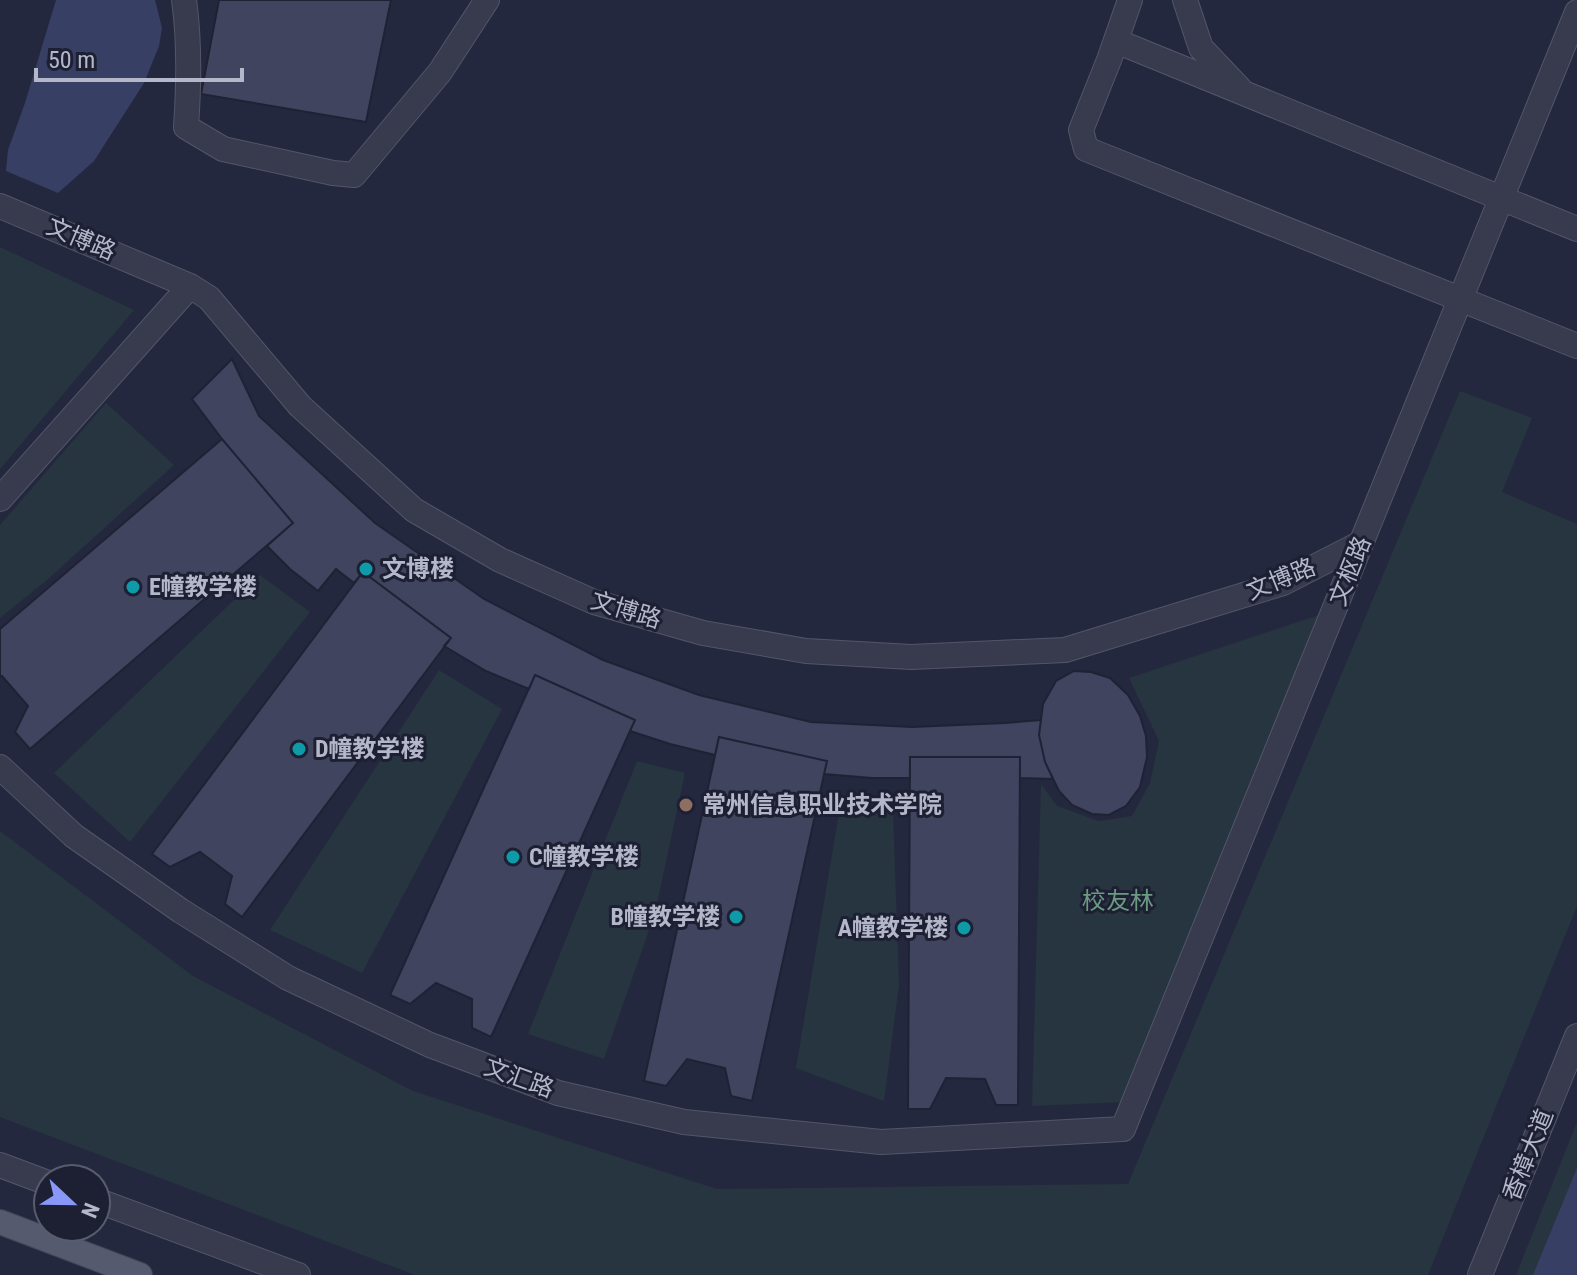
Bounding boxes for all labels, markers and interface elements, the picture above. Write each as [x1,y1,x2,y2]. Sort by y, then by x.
scale bar [36,32,242,82]
text: 50 m [48,46,95,74]
street label: 文博路 [42,212,120,266]
street label: 文枢路 [1324,532,1376,610]
street label: 文博路 [1242,553,1320,605]
place label: 文博楼 [382,555,454,583]
marker: 文博楼 [357,560,375,578]
place label: E幢教学楼 [149,573,257,601]
marker: E幢教学楼 [124,578,142,596]
street label: 文博路 [587,586,665,634]
place label: D幢教学楼 [315,735,425,763]
marker: D幢教学楼 [290,740,308,758]
place label: 常州信息职业技术学院 [702,791,942,819]
marker: 常州信息职业技术学院 [677,796,695,814]
place label: C幢教学楼 [529,843,639,871]
marker: C幢教学楼 [504,848,522,866]
park label: 校友林 [1082,887,1154,915]
place label: B幢教学楼 [611,903,720,931]
marker: B幢教学楼 [727,908,745,926]
place label: A幢教学楼 [838,914,948,942]
marker: A幢教学楼 [955,919,973,937]
street label: 文汇路 [480,1053,558,1103]
street label: 香樟大道 [1497,1105,1559,1205]
north arrow [32,1163,112,1243]
text: N [76,1199,104,1221]

